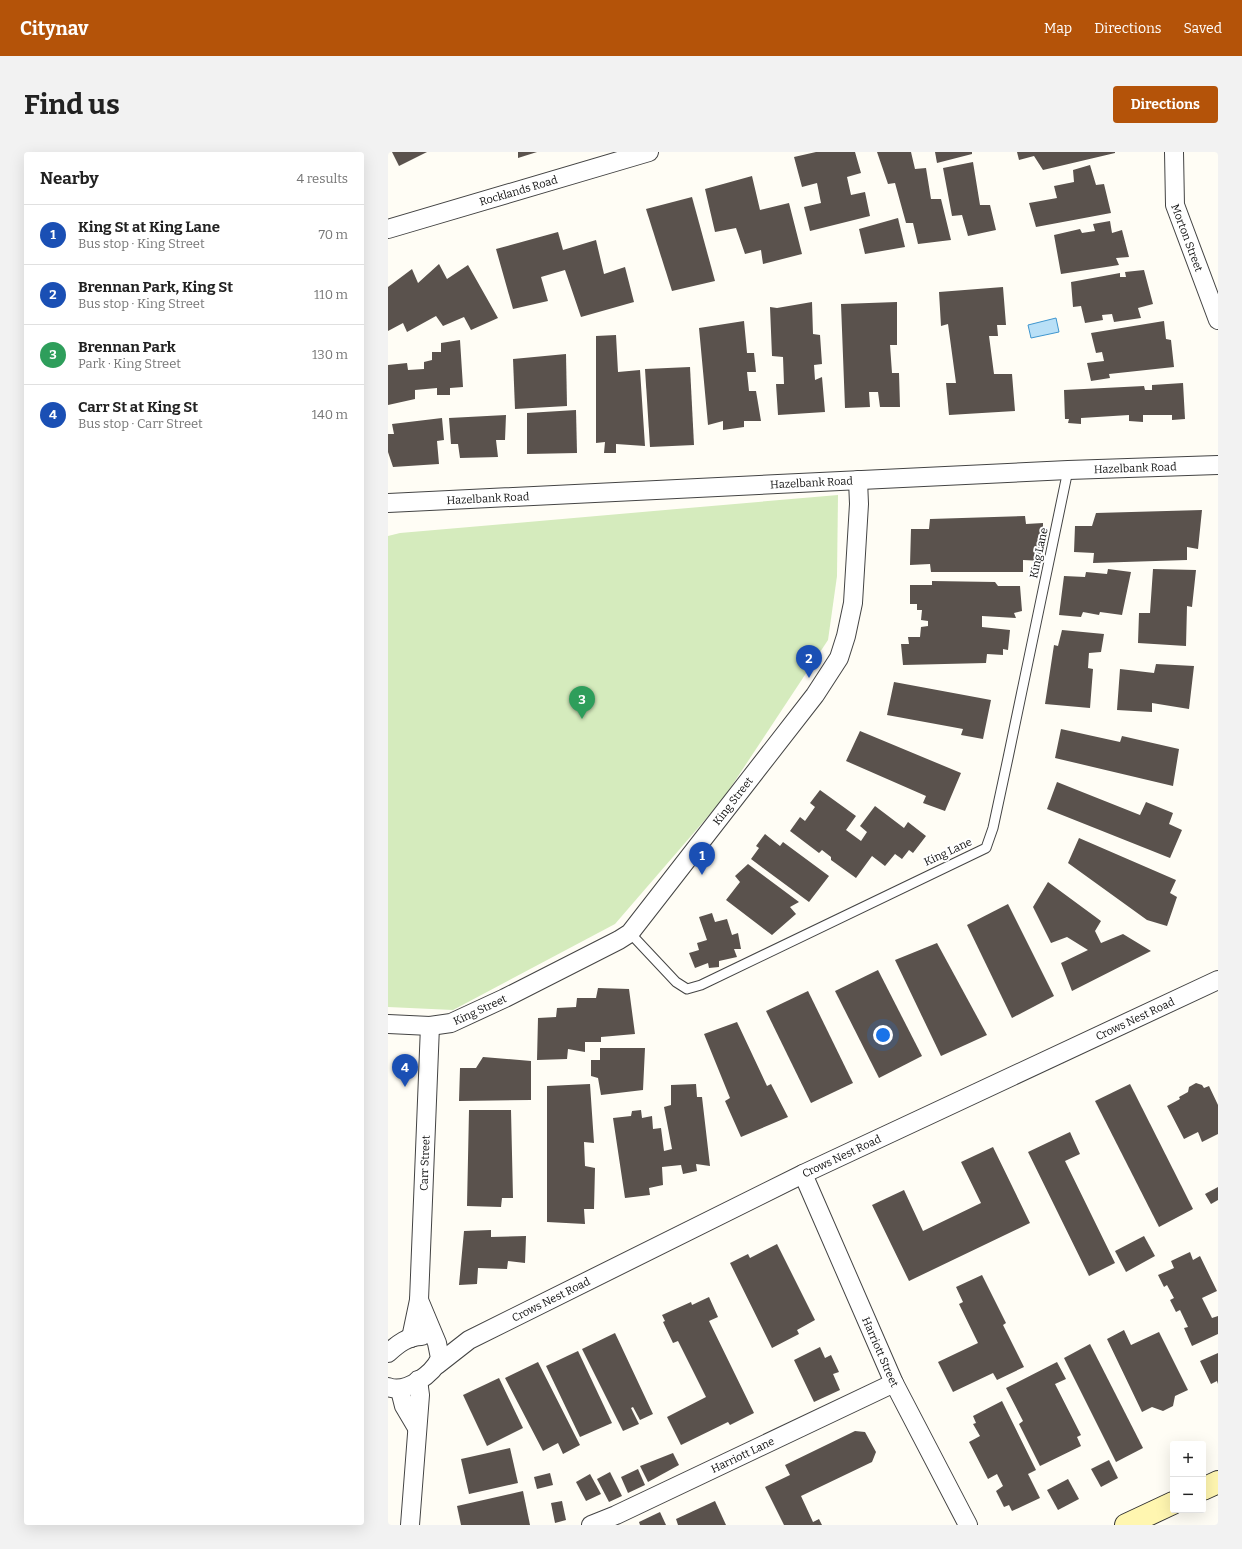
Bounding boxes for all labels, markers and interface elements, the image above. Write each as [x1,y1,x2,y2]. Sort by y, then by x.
text: Citynav [20,17,88,40]
text: Map [1044,20,1072,37]
text: Directions [1094,20,1162,37]
text: Saved [1184,20,1222,37]
button: Directions [1113,86,1218,123]
text: Find us [24,88,120,121]
text: Nearby [40,168,99,189]
text: 4 results [296,171,348,186]
street label: Rocklands Road [478,173,559,208]
street label: Morton Street [1169,202,1206,273]
text: King St at King Lane [78,218,220,236]
text: 1 [50,227,56,242]
text: 70 m [318,227,348,242]
text: Bus stop · King Street [78,236,205,251]
text: Brennan Park, King St [78,278,233,296]
text: 2 [49,287,57,302]
text: 110 m [314,287,348,302]
text: Bus stop · King Street [78,296,205,311]
text: Brennan Park [78,338,176,356]
text: 3 [49,347,57,362]
text: 130 m [312,347,348,362]
text: Park · King Street [78,356,181,371]
text: Carr St at King St [78,398,198,416]
text: 4 [49,407,57,422]
text: 140 m [312,407,348,422]
text: Bus stop · Carr Street [78,416,203,431]
street label: Hazelbank Road [1094,460,1177,476]
street label: Hazelbank Road [770,474,854,491]
street label: Hazelbank Road [446,490,530,507]
street label: King Lane [1027,527,1051,579]
pin: 2 [796,645,822,678]
pin: 3 [569,686,595,719]
street label: King Street [710,774,755,828]
street label: King Lane [922,835,974,869]
pin: 1 [689,842,715,875]
street label: King Street [451,992,509,1028]
street label: Crows Nest Road [1093,995,1177,1043]
your location [873,1025,893,1045]
pin: 4 [392,1054,418,1087]
street label: Crows Nest Road [800,1132,883,1180]
street label: Carr Street [417,1135,432,1191]
street label: Crows Nest Road [510,1274,592,1324]
street label: Harriott Street [860,1315,901,1389]
street label: Harriott Lane [709,1434,776,1476]
map controls [1170,1441,1206,1513]
button: + [1170,1441,1206,1477]
button: − [1170,1477,1206,1513]

